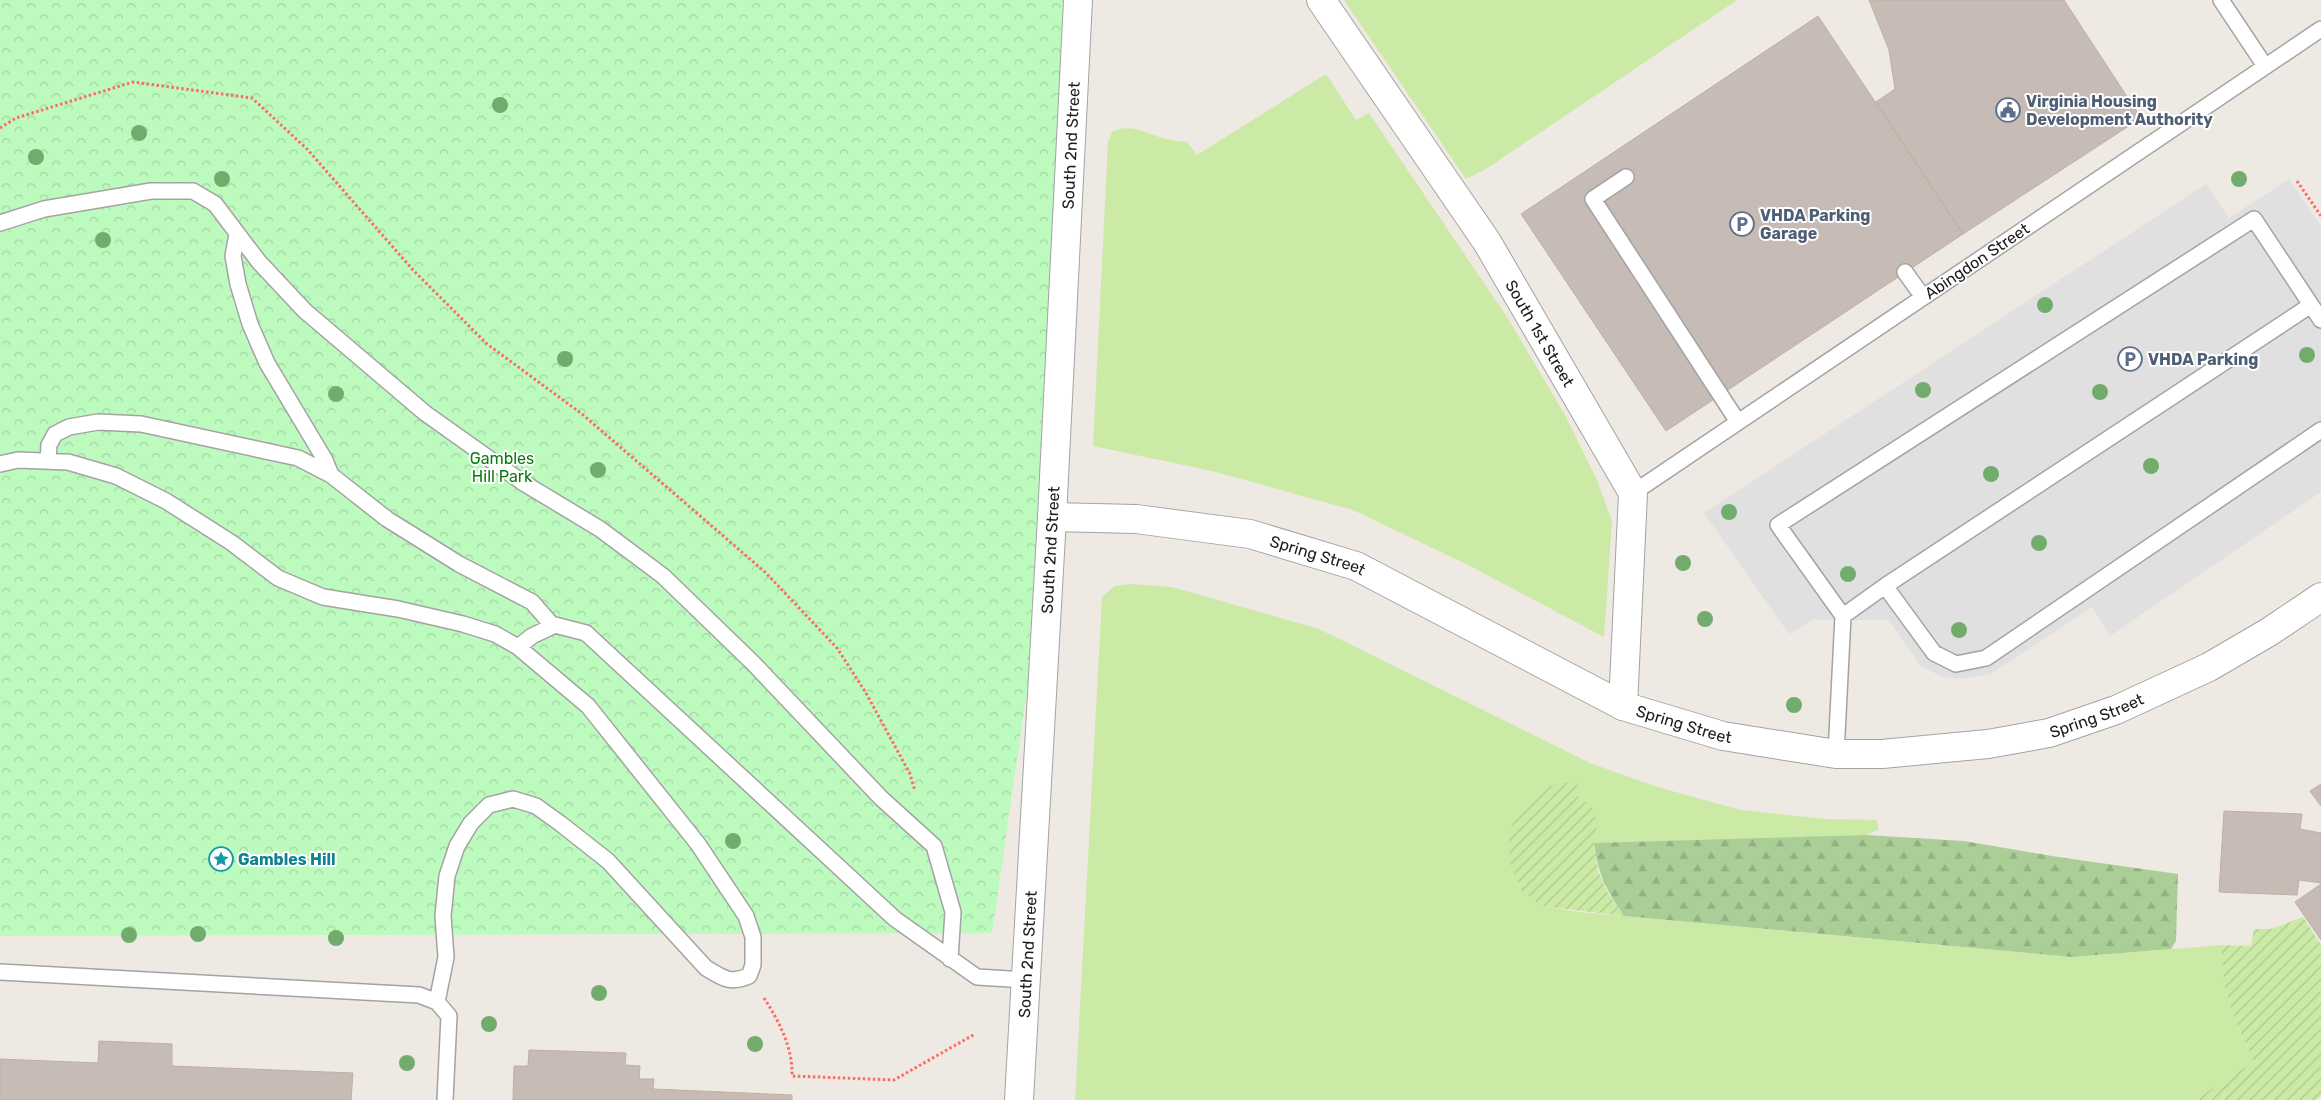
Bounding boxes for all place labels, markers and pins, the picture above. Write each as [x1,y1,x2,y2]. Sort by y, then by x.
place label: Virginia Housing Development Authority [2026,92,2213,129]
public building icon: Virginia Housing Development Authority [1995,97,2021,123]
place label: VHDA Parking Garage [1760,206,1870,243]
parking icon: VHDA Parking Garage [1729,211,1755,237]
parking icon: VHDA Parking [2117,346,2143,372]
place label: VHDA Parking [2148,350,2258,369]
place icon: Gambles Hill [208,846,234,872]
place label: Gambles Hill [238,850,336,869]

